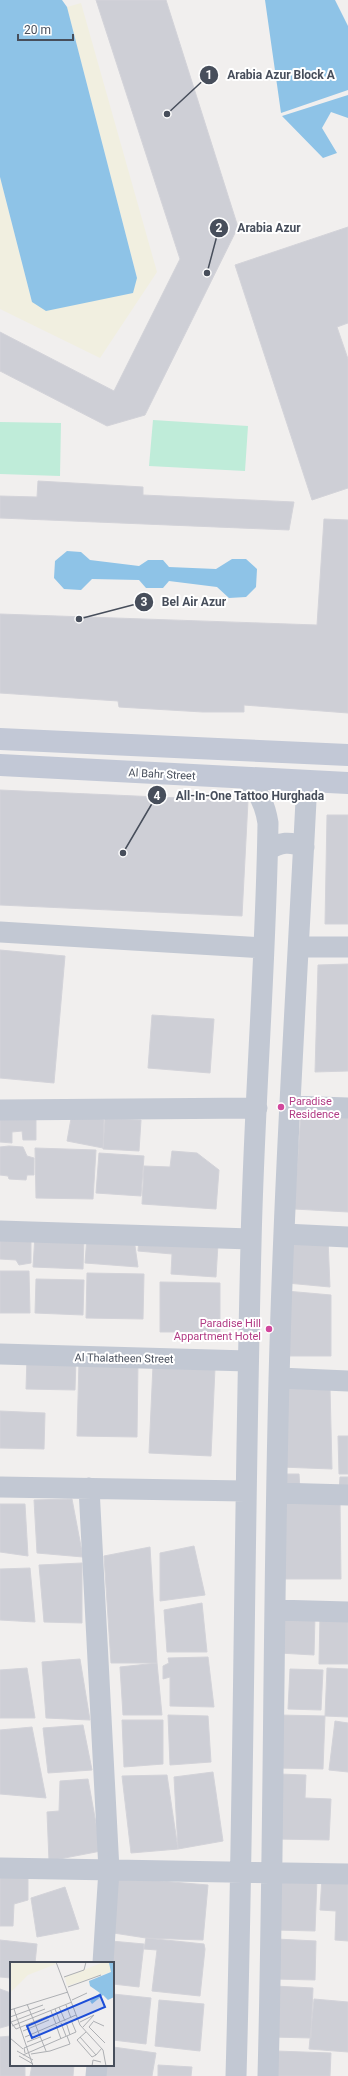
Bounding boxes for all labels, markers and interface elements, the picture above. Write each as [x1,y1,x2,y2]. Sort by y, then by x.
scale bar [18,16,73,42]
text: 20 m [24,23,51,37]
callout: Arabia Azur Block A [199,63,343,87]
text: 1 [206,68,212,82]
text: Arabia Azur Block A [227,68,336,82]
callout: Arabia Azur [209,216,308,240]
text: 2 [216,221,223,235]
text: Arabia Azur [237,221,301,235]
callout: Bel Air Azur [134,590,234,614]
text: 3 [141,595,148,609]
text: Bel Air Azur [162,595,227,609]
street label: Al Bahr Street [128,766,196,783]
callout: All-In-One Tattoo Hurghada [147,783,332,807]
text: 4 [154,789,161,803]
text: All-In-One Tattoo Hurghada [176,789,325,803]
place label: Paradise Residence [289,1095,340,1121]
marker: Paradise Residence [276,1102,286,1112]
place label: Paradise Hill Appartment Hotel [174,1317,261,1343]
marker: Paradise Hill Appartment Hotel [264,1324,274,1334]
street label: Al Thalatheen Street [74,1351,174,1366]
inset map [10,1962,114,2066]

